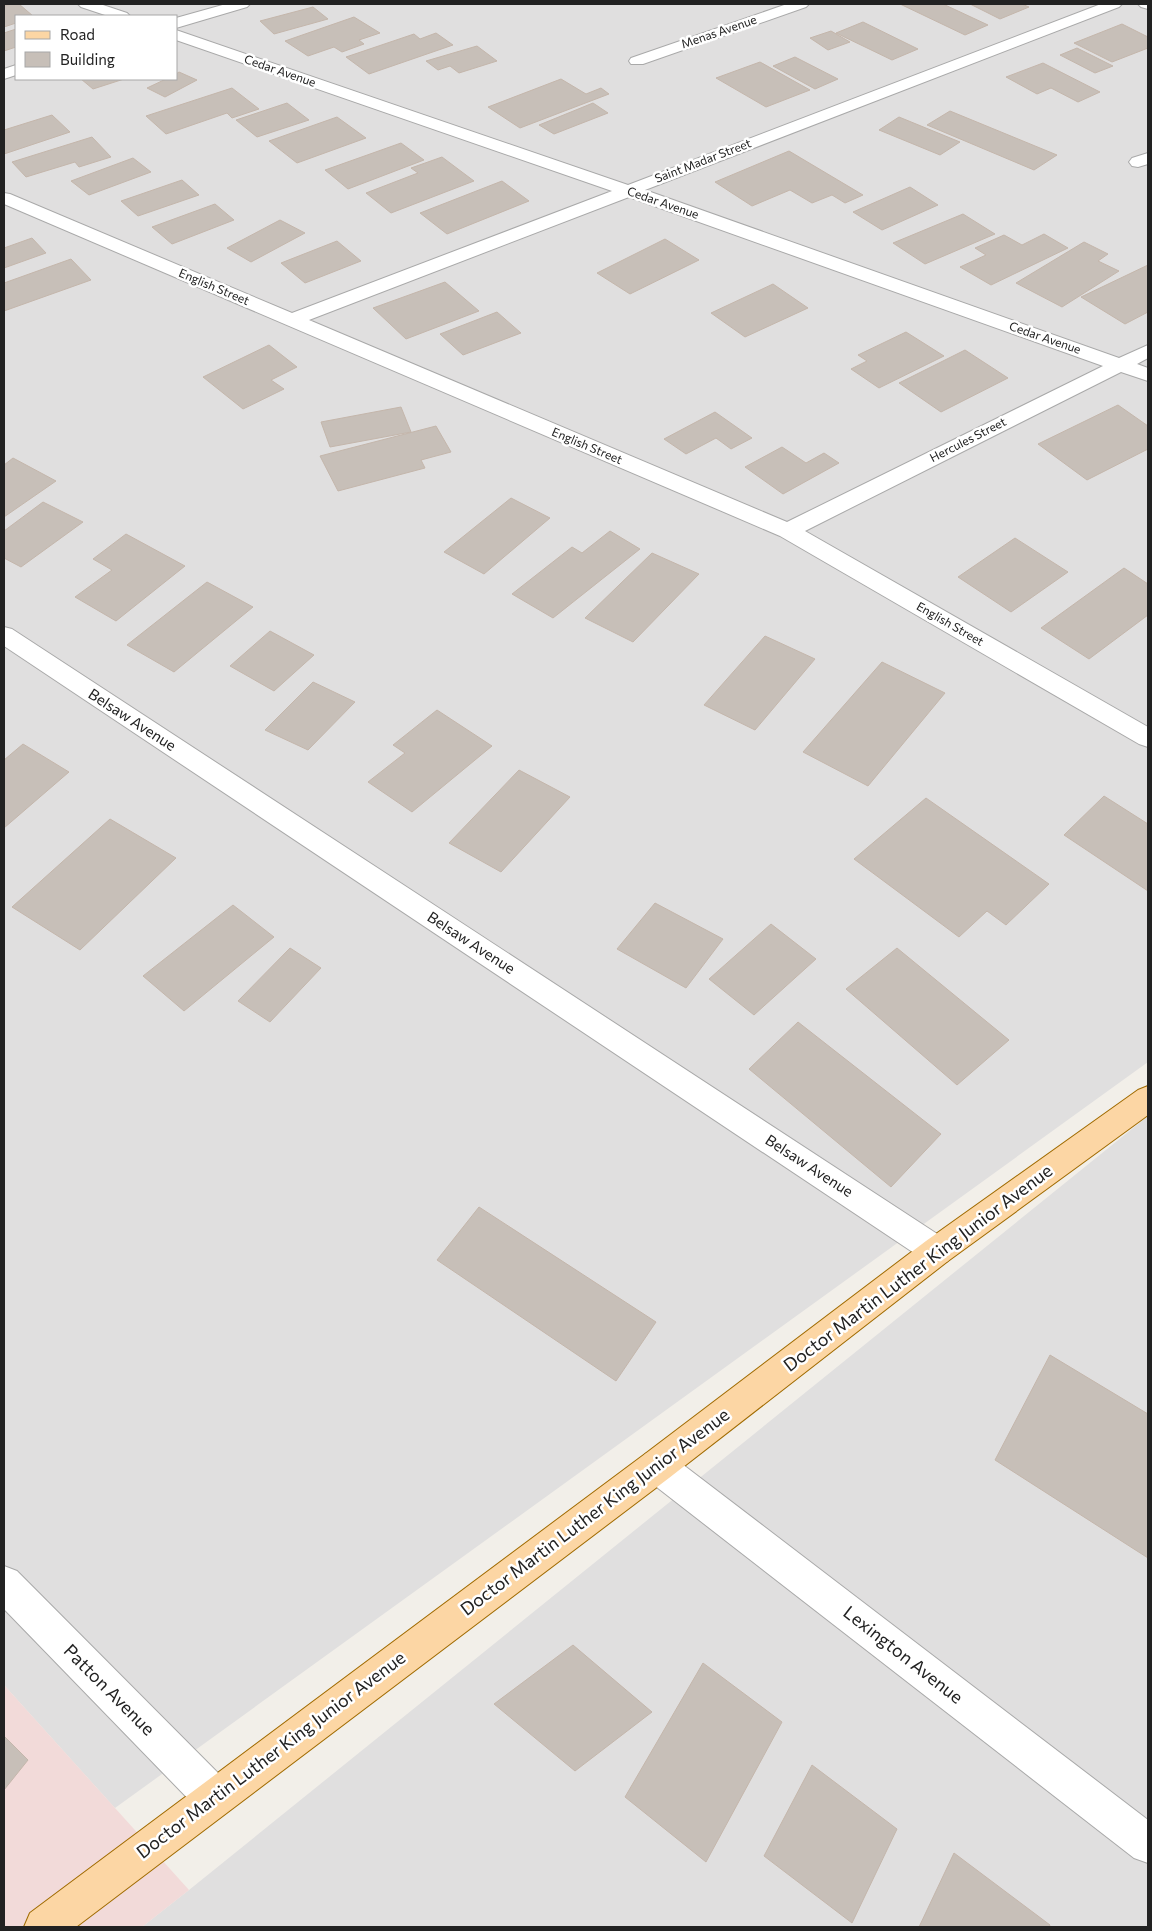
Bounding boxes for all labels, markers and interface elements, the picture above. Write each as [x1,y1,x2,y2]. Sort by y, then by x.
street label: Menas Avenue [679,12,758,50]
legend [15,15,178,80]
text: Road [60,25,95,43]
text: Building [60,50,115,68]
street label: Cedar Avenue [243,51,318,89]
street label: Saint Madar Street [652,135,753,185]
street label: Cedar Avenue [626,183,701,221]
street label: English Street [177,265,252,307]
street label: Cedar Avenue [1008,318,1083,356]
street label: Hercules Street [927,414,1008,464]
street label: English Street [550,424,625,466]
street label: English Street [914,598,987,648]
street label: Belsaw Avenue [85,684,180,754]
street label: Belsaw Avenue [424,907,519,977]
street label: Belsaw Avenue [762,1130,857,1200]
street label: Doctor Martin Luther King Junior Avenue [779,1159,1056,1376]
street label: Doctor Martin Luther King Junior Avenue [456,1403,733,1620]
street label: Lexington Avenue [839,1601,968,1708]
street label: Patton Avenue [60,1639,160,1739]
street label: Doctor Martin Luther King Junior Avenue [132,1646,409,1863]

